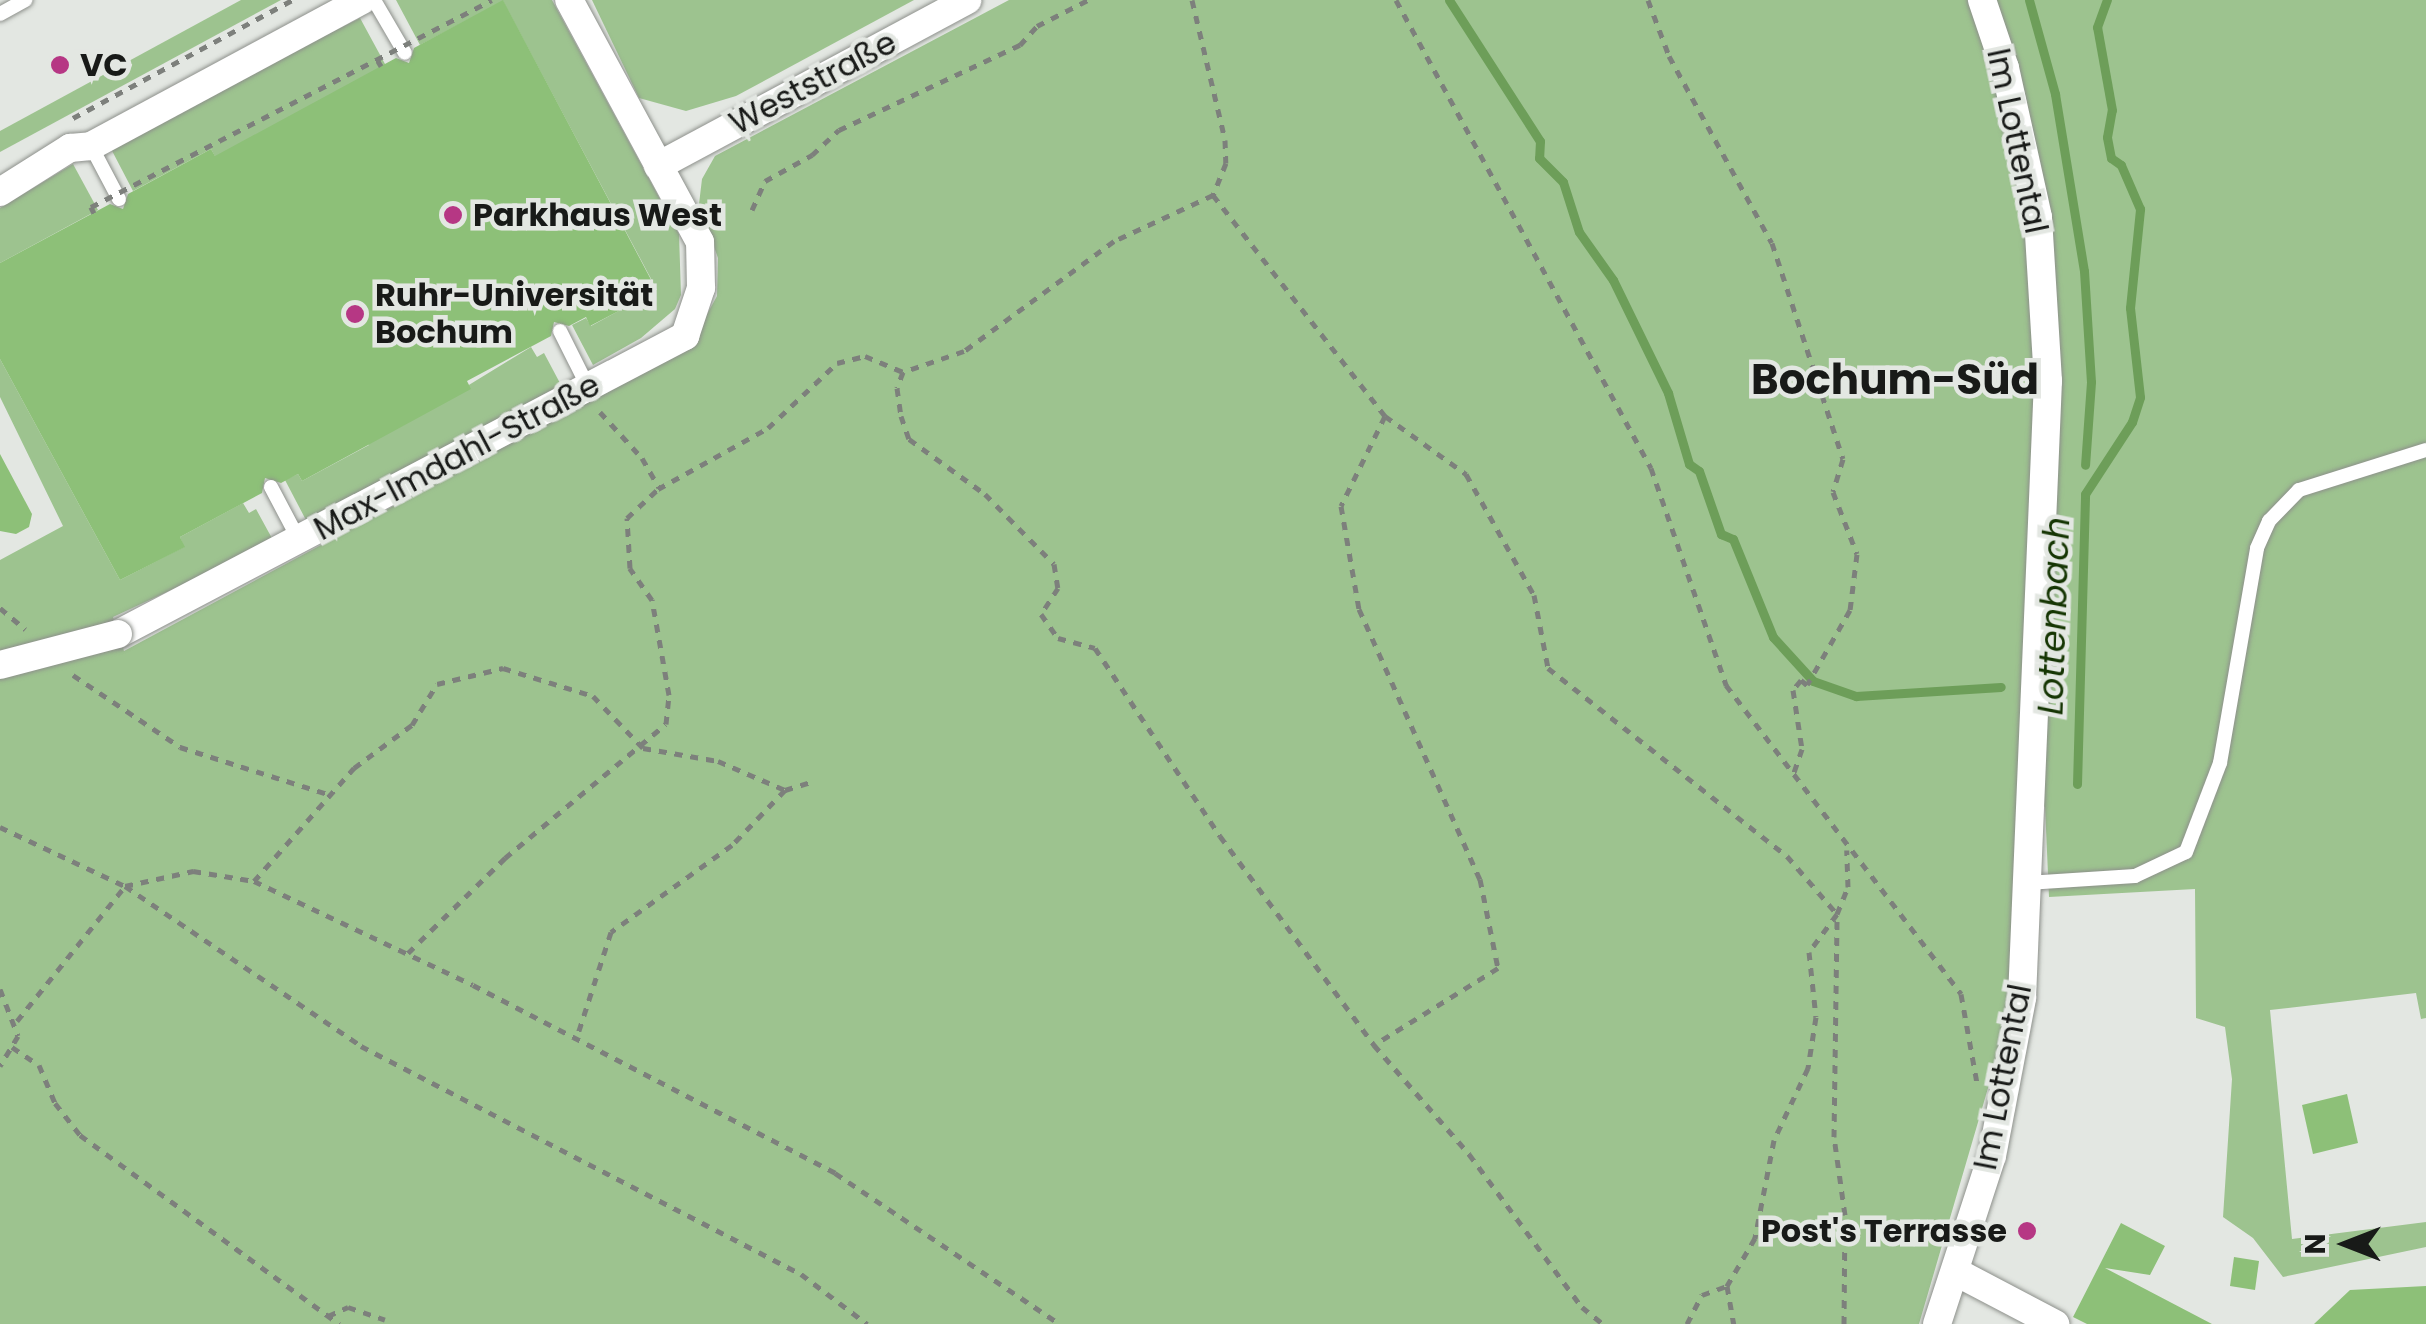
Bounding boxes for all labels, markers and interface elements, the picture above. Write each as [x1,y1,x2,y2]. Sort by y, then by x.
street label: Weststraße [723,23,903,143]
street label: Im Lottental [1979,45,2055,237]
place label: VC [80,46,128,84]
marker: VC [49,54,71,76]
place label: Parkhaus West [473,196,722,234]
marker: Parkhaus West [442,204,464,226]
place label: Ruhr-Universität Bochum [375,277,653,352]
marker: Ruhr-Universität Bochum [344,303,366,325]
district label: Bochum-Süd [1751,355,2039,405]
street label: Max-Imdahl-Straße [308,365,606,549]
water label: Lottenbach [2030,516,2078,716]
street label: Im Lottental [1966,981,2040,1173]
north arrow [2296,1194,2396,1294]
place label: Post's Terrasse [1761,1212,2007,1250]
marker: Post's Terrasse [2016,1220,2038,1242]
text: N [2296,1233,2335,1255]

